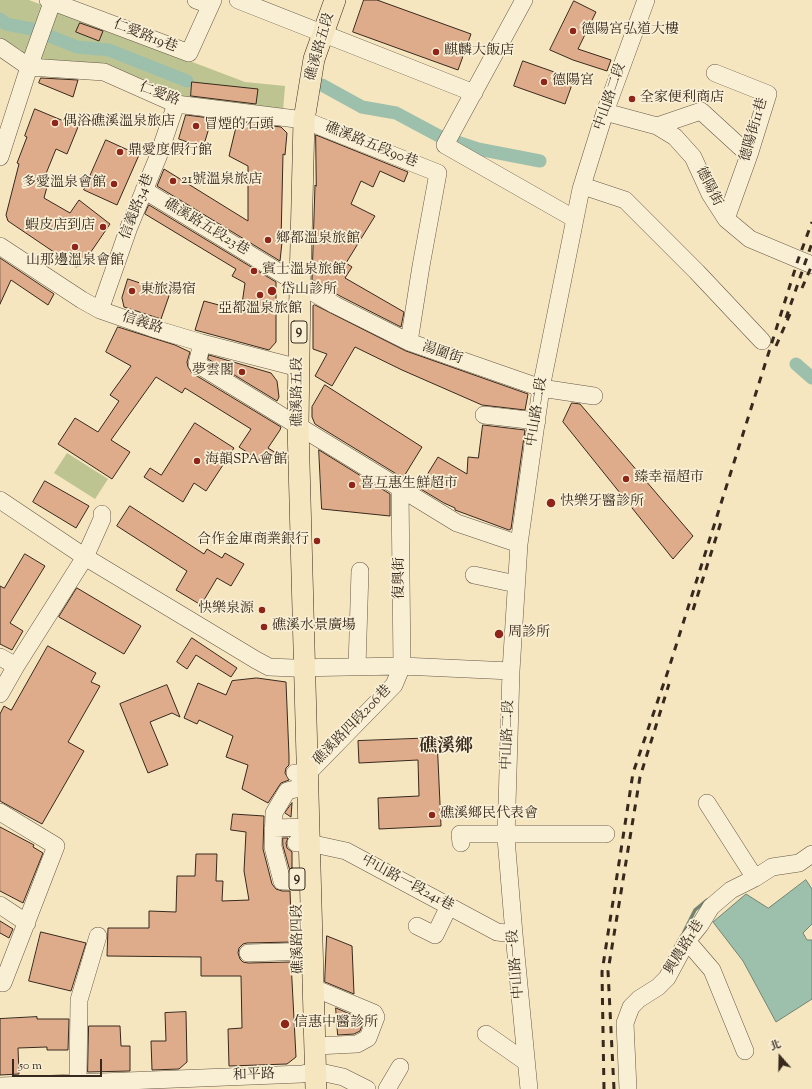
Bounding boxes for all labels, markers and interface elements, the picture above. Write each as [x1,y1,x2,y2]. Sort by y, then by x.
street label: 礁溪路五段 [303,11,339,83]
street label: 仁愛路19巷 [111,17,179,57]
place label: 德陽宮弘道大樓 [581,23,679,39]
marker: 德陽宮弘道大樓 [568,26,578,36]
place label: 麒麟大飯店 [444,44,514,60]
marker: 麒麟大飯店 [431,47,441,57]
street label: 中山路二段 [592,61,630,133]
place label: 德陽宮 [552,74,594,90]
marker: 德陽宮 [539,77,549,87]
street label: 仁愛路 [136,80,182,110]
place label: 全家便利商店 [640,91,724,107]
marker: 全家便利商店 [627,94,637,104]
street label: 德陽街11巷 [738,96,772,164]
place label: 偶浴礁溪溫泉旅店 [63,115,175,131]
marker: 偶浴礁溪溫泉旅店 [50,118,60,128]
place label: 冒煙的石頭 [204,118,274,134]
street label: 礁溪路五段90巷 [322,120,420,172]
marker: 冒煙的石頭 [191,121,201,131]
place label: 鼎愛度假行館 [128,144,212,160]
marker: 鼎愛度假行館 [115,147,125,157]
street label: 德陽街 [691,164,725,210]
street label: 信義路34巷 [118,172,158,242]
place label: 21號溫泉旅店 [181,173,262,189]
place label: 多愛溫泉會館 [22,176,106,192]
marker: 21號溫泉旅店 [168,176,178,186]
marker: 多愛溫泉會館 [109,179,119,189]
street label: 礁溪路五段23巷 [160,196,252,260]
place label: 蝦皮店到店 [25,219,95,235]
marker: 蝦皮店到店 [98,222,108,232]
place label: 鄉都溫泉旅館 [276,232,360,248]
marker: 鄉都溫泉旅館 [263,235,273,245]
marker: 山那邊溫泉會館 [70,242,80,252]
place label: 山那邊溫泉會館 [26,254,124,270]
place label: 賓士溫泉旅館 [262,263,346,279]
marker: 賓士溫泉旅館 [249,266,259,276]
place label: 東旅湯宿 [140,283,196,299]
place label: 岱山診所 [281,283,337,299]
marker: 岱山診所 [266,285,278,297]
marker: 東旅湯宿 [127,286,137,296]
marker: 亞都溫泉旅館 [255,290,265,300]
place label: 亞都溫泉旅館 [218,302,302,318]
street label: 信義路 [119,310,165,338]
road number: 9 [291,321,307,343]
street label: 湯圍街 [419,339,465,369]
street label: 礁溪路五段 [291,357,307,427]
place label: 夢雲閣 [192,364,234,380]
marker: 夢雲閣 [237,367,247,377]
street label: 中山路二段 [524,376,552,448]
place label: 海韻SPA會館 [205,453,287,469]
marker: 海韻SPA會館 [192,456,202,466]
place label: 臻幸福超市 [634,471,704,487]
marker: 臻幸福超市 [621,474,631,484]
place label: 喜互惠生鮮超市 [360,477,458,493]
marker: 喜互惠生鮮超市 [347,480,357,490]
place label: 快樂牙醫診所 [560,495,644,511]
marker: 快樂牙醫診所 [545,497,557,509]
place label: 合作金庫商業銀行 [197,533,309,549]
marker: 合作金庫商業銀行 [312,536,322,546]
street label: 復興街 [393,557,409,599]
place label: 快樂泉源 [198,602,254,618]
marker: 快樂泉源 [257,605,267,615]
place label: 礁溪水景廣場 [272,619,356,635]
marker: 礁溪水景廣場 [259,622,269,632]
place label: 周診所 [508,626,550,642]
marker: 周診所 [493,628,505,640]
street label: 礁溪路四段206巷 [311,682,395,770]
street label: 中山路二段 [499,700,519,770]
district label: 礁溪鄉 [419,737,473,759]
place label: 礁溪鄉民代表會 [440,807,538,823]
marker: 礁溪鄉民代表會 [427,810,437,820]
street label: 中山路一段241巷 [358,853,456,915]
road number: 9 [289,868,305,890]
street label: 礁溪路四段 [290,904,308,974]
street label: 興農路1巷 [662,918,708,978]
street label: 中山路一段 [506,928,528,1000]
place label: 信惠中醫診所 [294,1016,378,1032]
marker: 信惠中醫診所 [279,1018,291,1030]
text: 北 [768,1036,784,1055]
north arrow [760,1037,800,1077]
scale bar [14,1051,104,1077]
text: 50 m [19,1057,42,1075]
street label: 和平路 [233,1067,275,1085]

